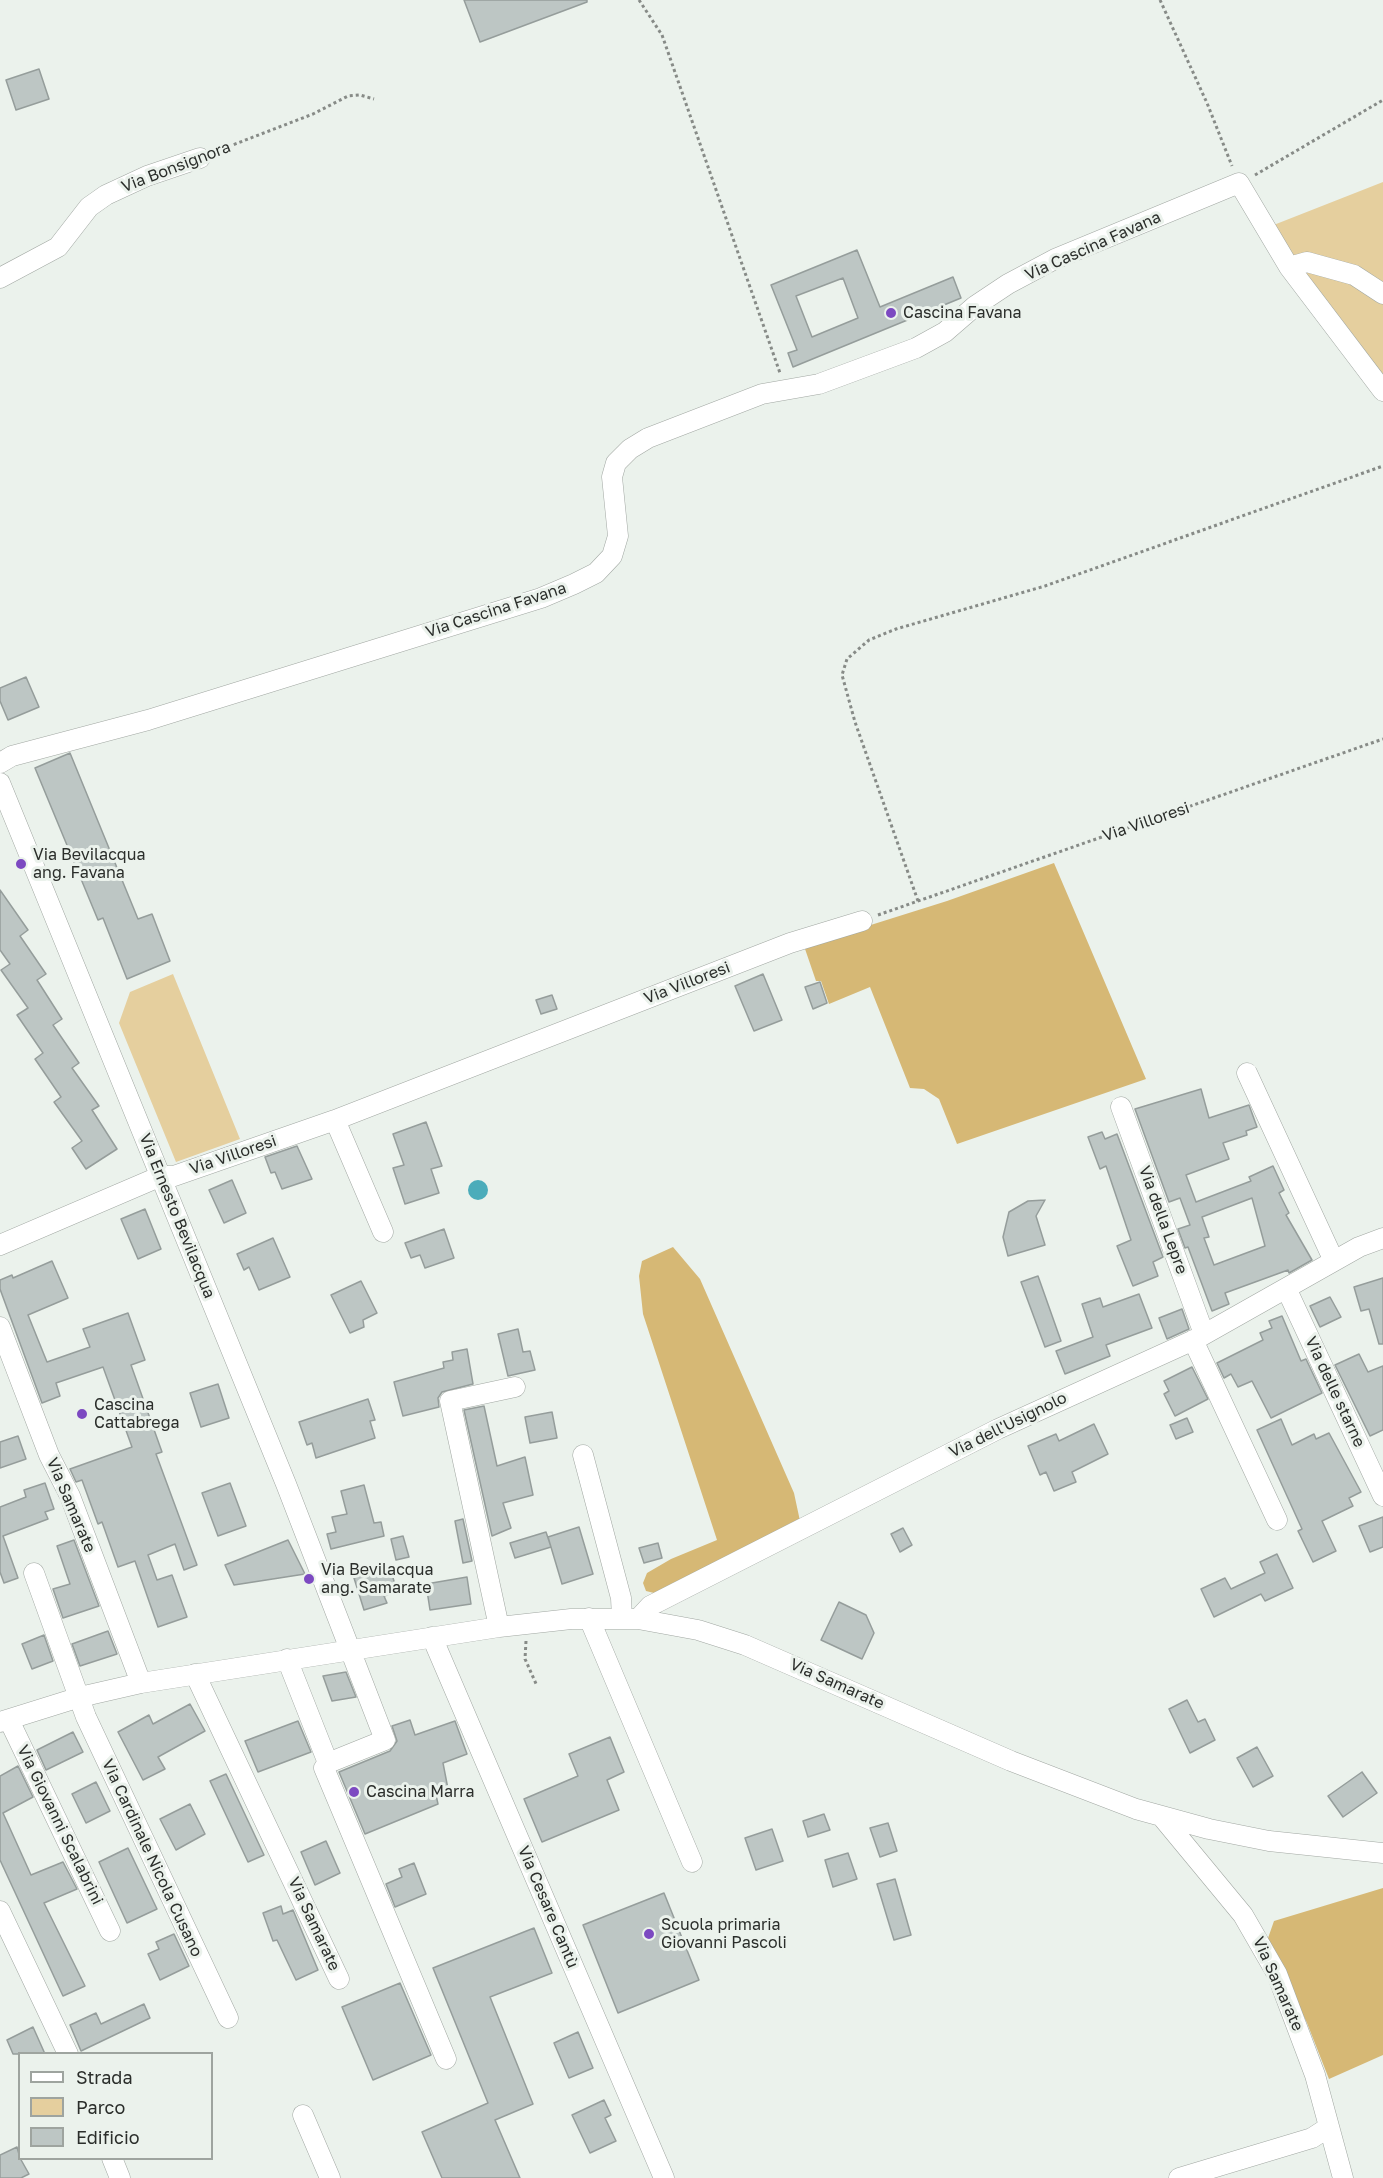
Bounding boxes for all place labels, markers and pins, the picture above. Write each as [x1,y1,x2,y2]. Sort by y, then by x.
place label: Cascina Favana [903,303,1022,323]
marker: Cascina Favana [884,306,898,320]
place label: Via Bevilacqua ang. Favana [33,845,145,883]
marker: Via Bevilacqua ang. Favana [14,857,28,871]
place label: Cascina Cattabrega [94,1395,180,1433]
marker: Cascina Cattabrega [75,1407,89,1421]
place label: Via Bevilacqua ang. Samarate [321,1560,433,1598]
marker: Via Bevilacqua ang. Samarate [302,1572,316,1586]
place label: Cascina Marra [366,1782,474,1802]
marker: Cascina Marra [347,1785,361,1799]
place label: Scuola primaria Giovanni Pascoli [661,1915,787,1953]
marker: Scuola primaria Giovanni Pascoli [642,1927,656,1941]

